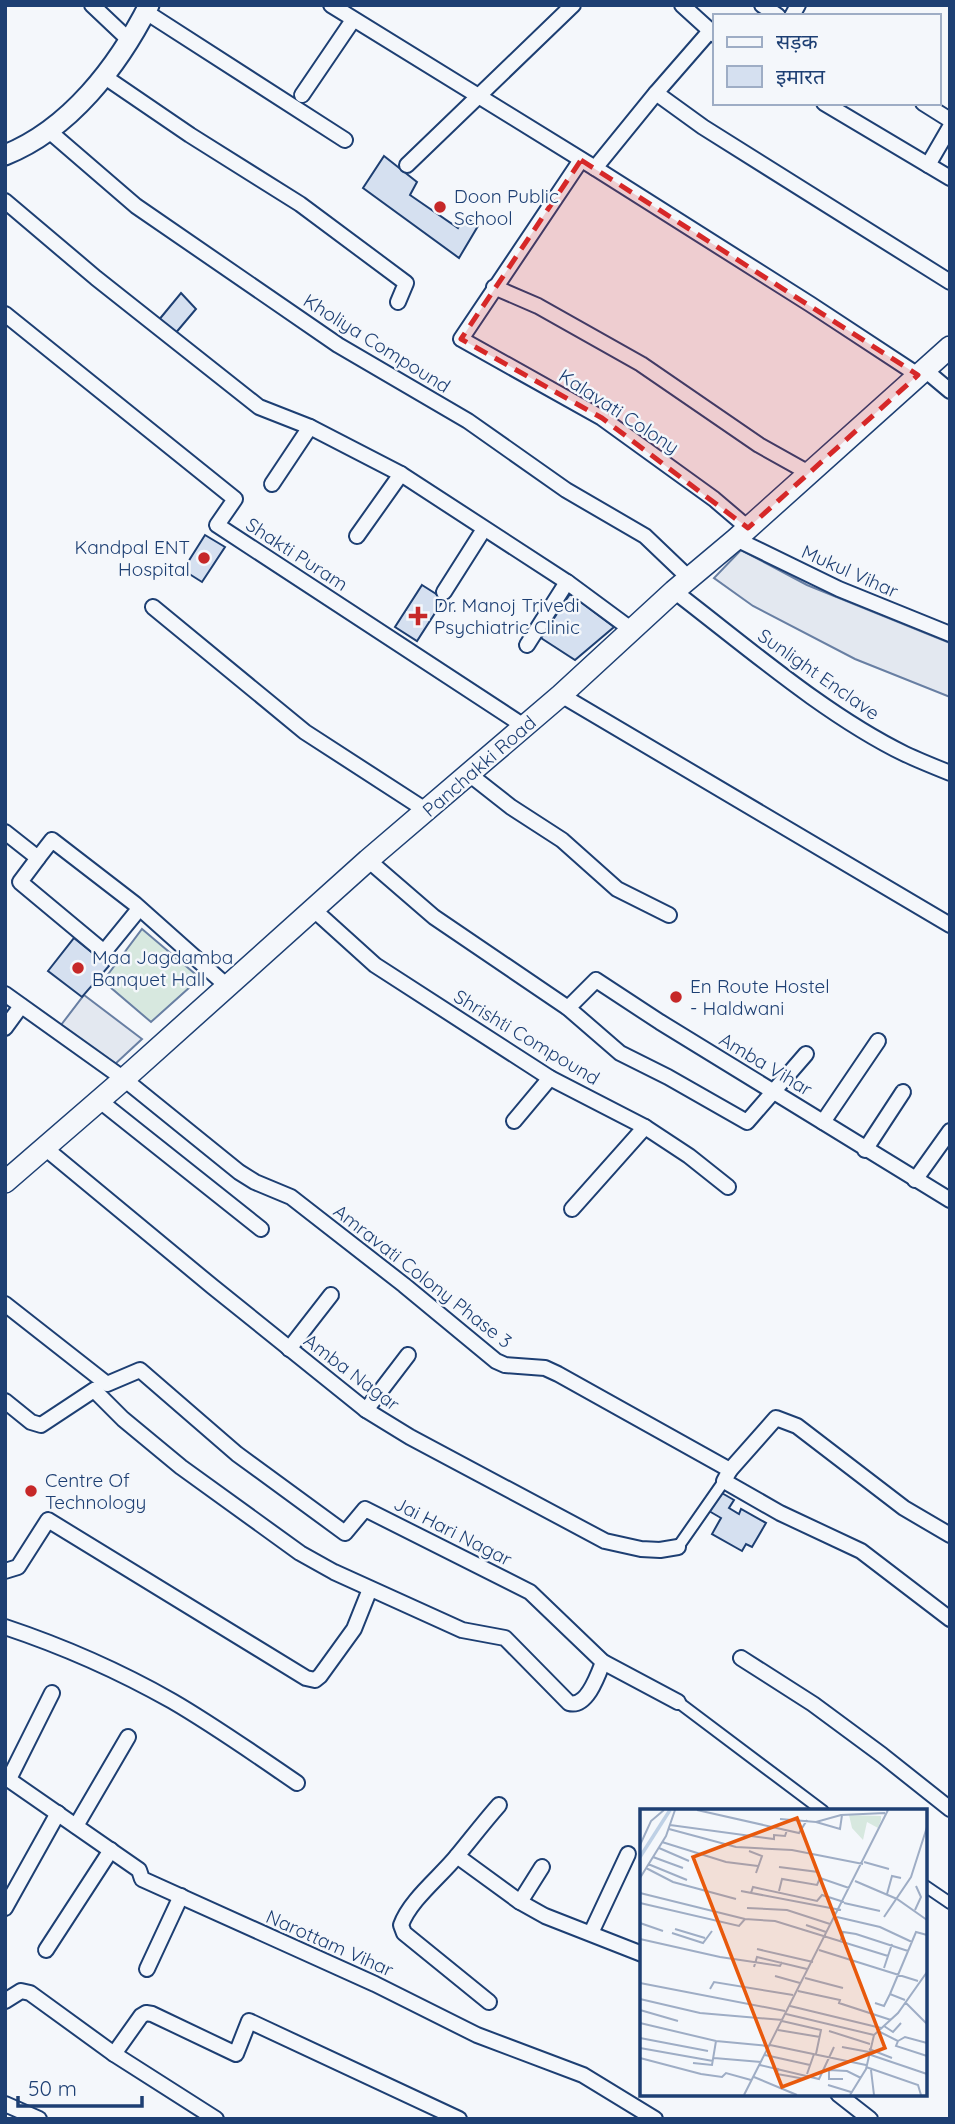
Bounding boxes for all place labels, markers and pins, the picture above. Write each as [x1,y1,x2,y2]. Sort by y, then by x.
place label: Doon Public School [454,184,559,230]
marker: Doon Public School [432,199,448,215]
place label: Kandpal ENT Hospital [74,535,190,581]
marker: Kandpal ENT Hospital [196,550,212,566]
place label: Dr. Manoj Trivedi Psychiatric Clinic [434,593,580,639]
marker: Dr. Manoj Trivedi Psychiatric Clinic [408,606,428,626]
place label: Maa Jagdamba Banquet Hall [92,945,233,991]
marker: Maa Jagdamba Banquet Hall [70,960,86,976]
place label: En Route Hostel - Haldwani [690,974,830,1020]
marker: En Route Hostel - Haldwani [668,989,684,1005]
place label: Centre Of Technology [45,1468,146,1514]
marker: Centre Of Technology [23,1483,39,1499]

